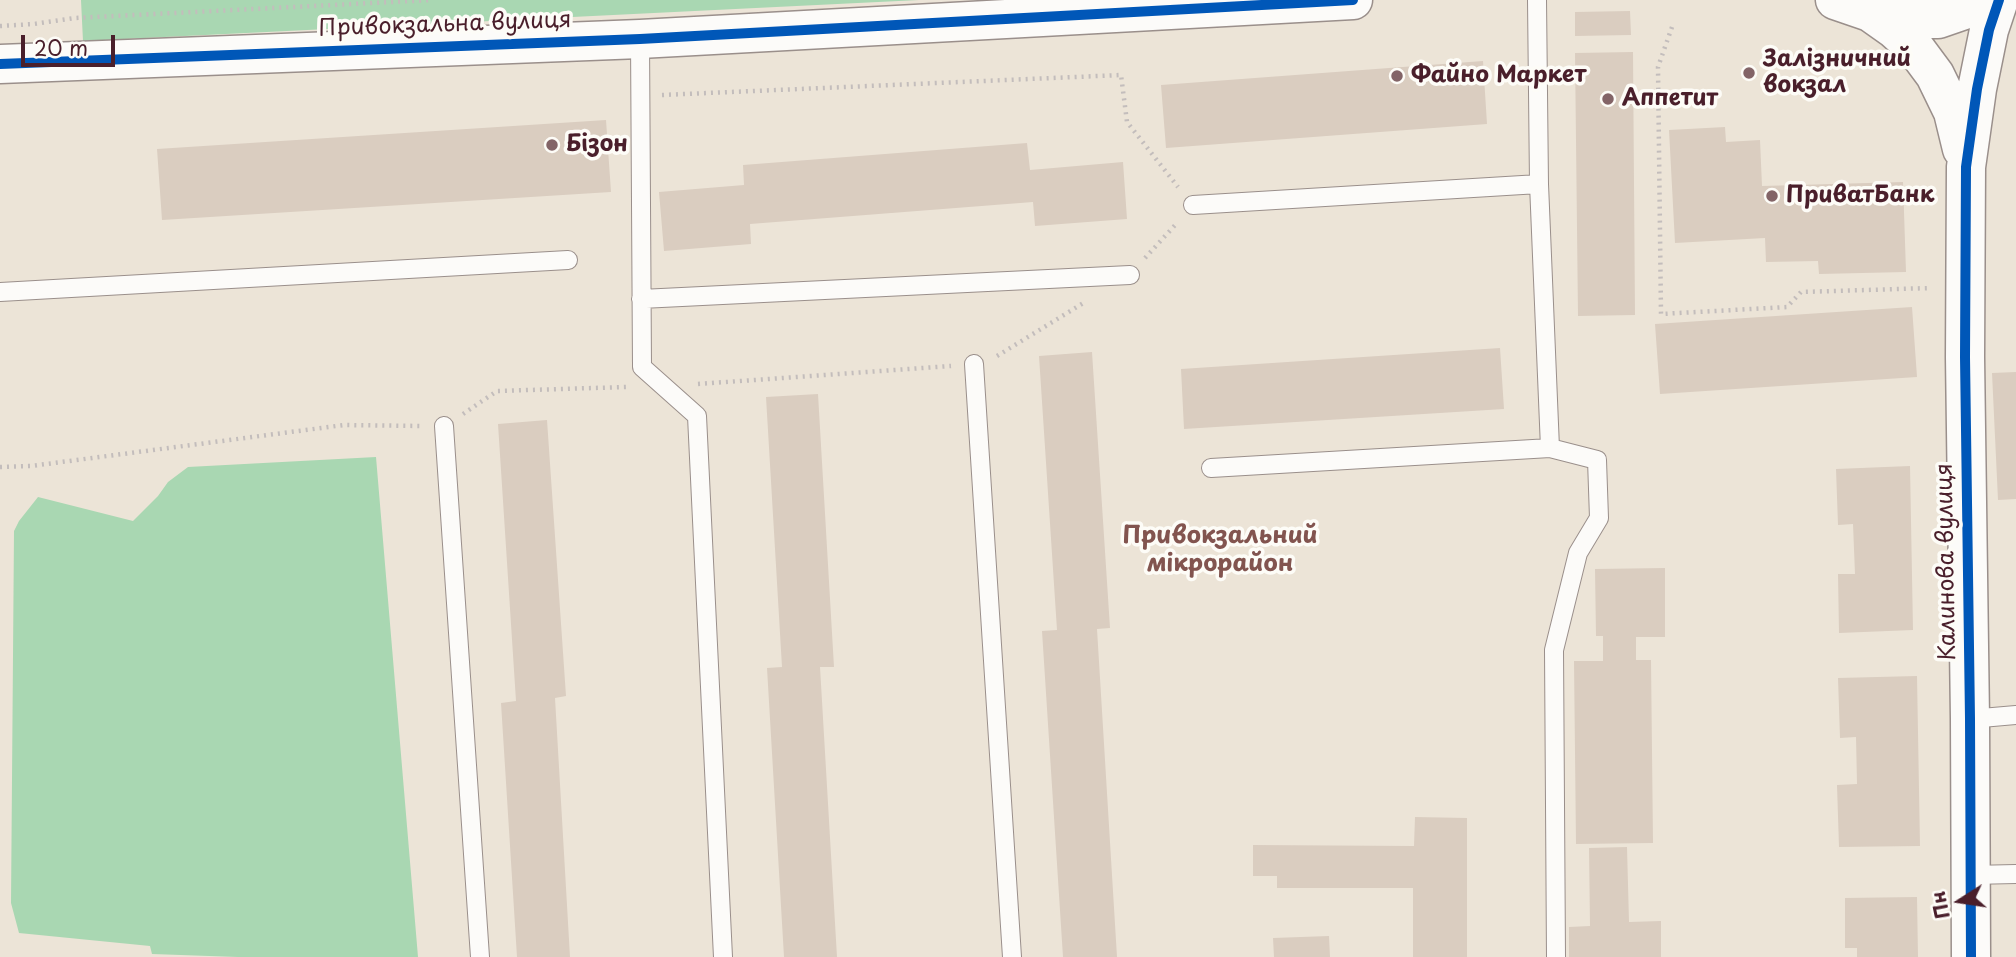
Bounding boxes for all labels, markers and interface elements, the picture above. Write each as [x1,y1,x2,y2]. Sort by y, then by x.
street label: Привокзальна вулиця [318,7,572,43]
scale bar [24,21,119,65]
text: 20 m [34,31,88,63]
place label: Залізничний вокзал [1763,46,1911,100]
place label: Файно Маркет [1411,62,1586,90]
marker: Залізничний вокзал [1741,65,1757,81]
marker: Файно Маркет [1389,68,1405,84]
place label: Аппетит [1622,85,1718,113]
marker: Аппетит [1600,91,1616,107]
place label: Бізон [566,131,628,159]
marker: Бізон [544,137,560,153]
place label: ПриватБанк [1786,182,1934,210]
marker: ПриватБанк [1764,188,1780,204]
street label: Калинова вулиця [1931,463,1963,661]
district label: Привокзальний мікрорайон [1122,522,1318,578]
north arrow [1925,866,1995,936]
text: Пн [1923,889,1956,922]

